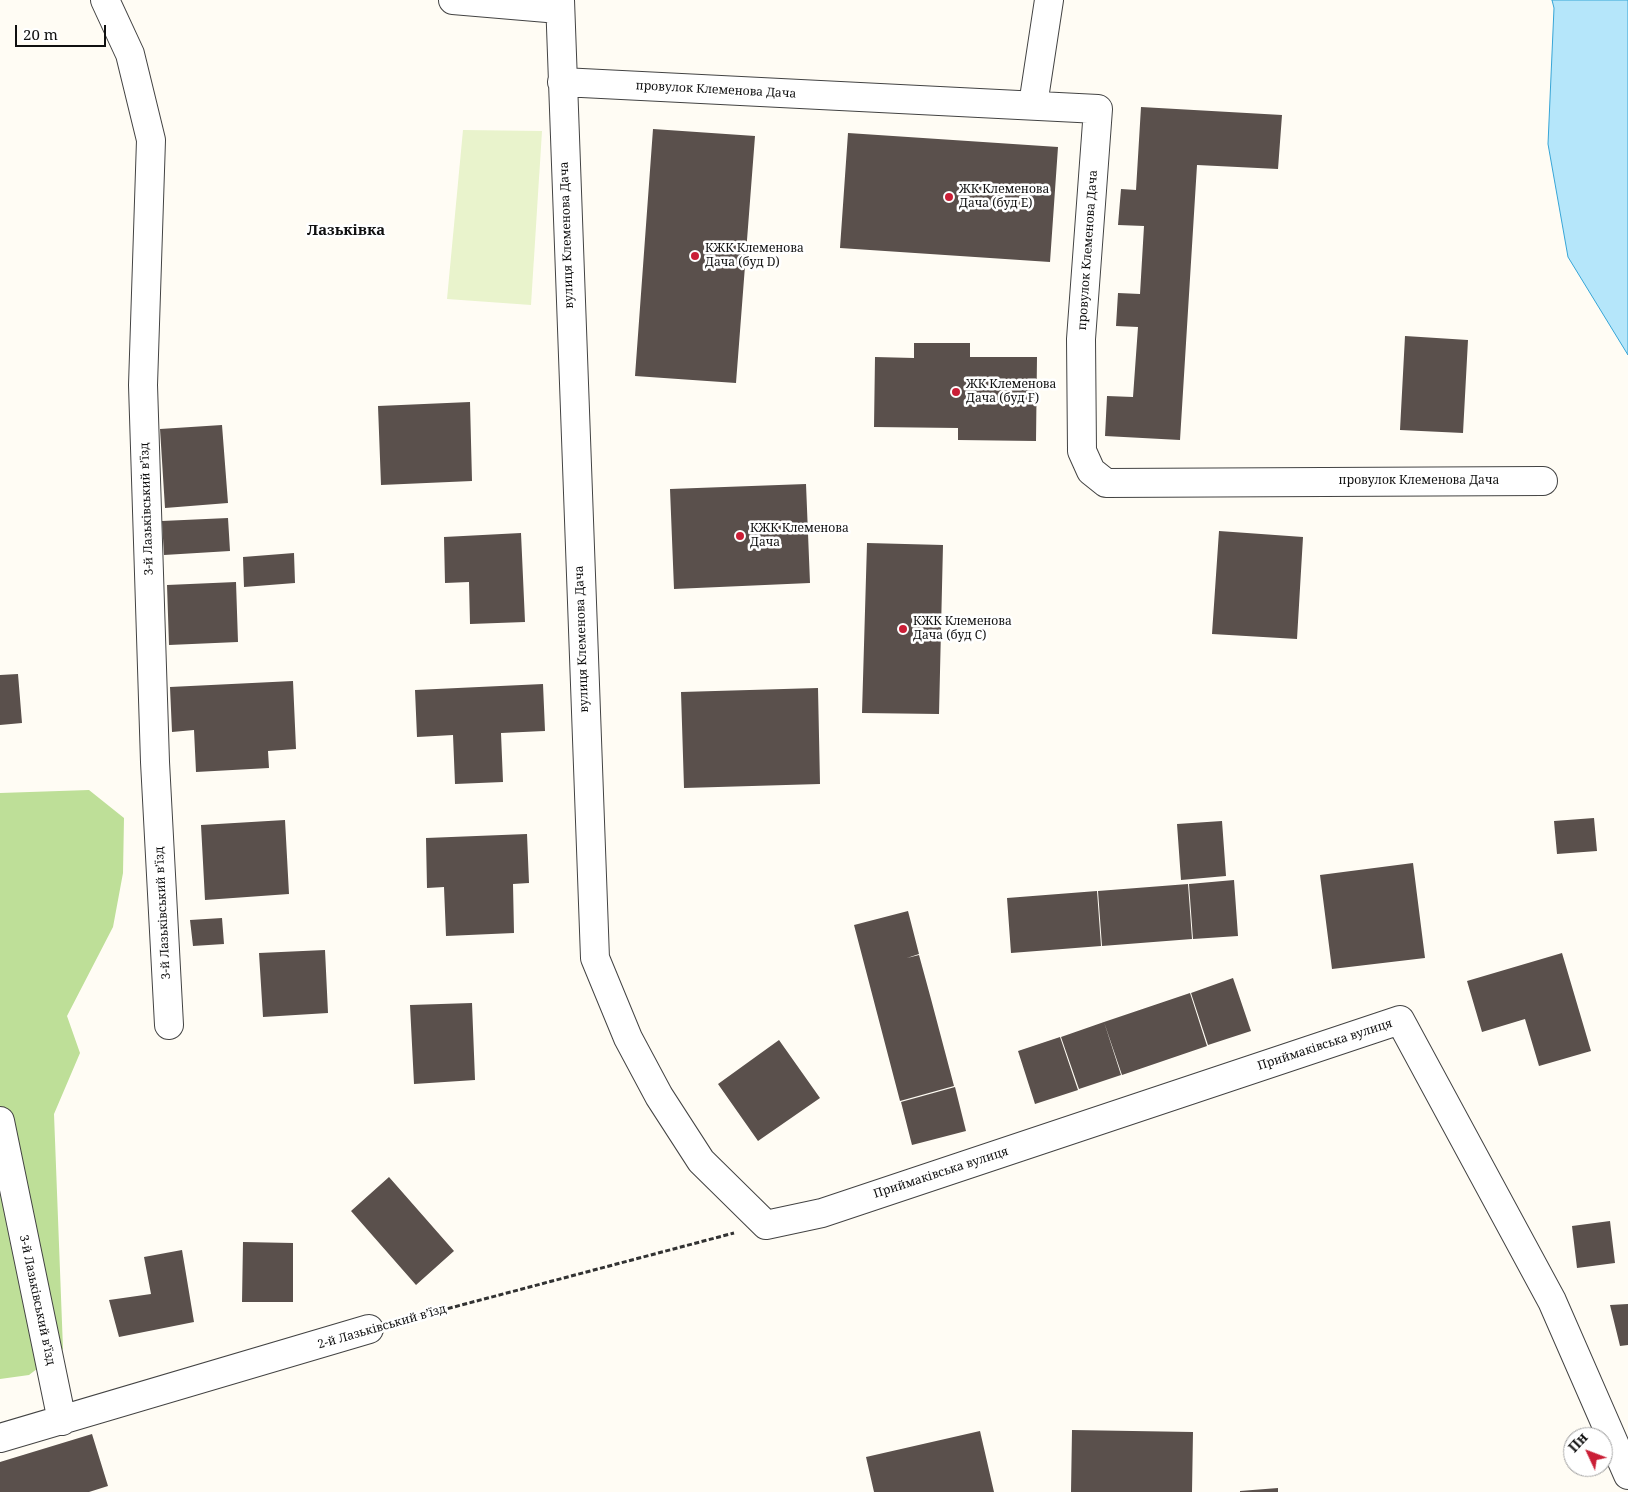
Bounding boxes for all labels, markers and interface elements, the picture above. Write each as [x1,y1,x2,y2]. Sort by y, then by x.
scale bar [18,15,109,47]
text: 20 m [23,24,58,44]
street label: провулок Клеменова Дача [635,79,797,101]
street label: вулиця Клеменова Дача [557,161,577,309]
street label: провулок Клеменова Дача [1075,169,1101,331]
place label: ЖК Клеменова Дача (буд Е) [959,183,1049,211]
marker: ЖК Клеменова Дача (буд Е) [943,191,955,203]
district label: Лазьківка [307,222,385,240]
place label: КЖК Клеменова Дача (буд D) [705,242,804,270]
marker: КЖК Клеменова Дача (буд D) [689,250,701,262]
place label: ЖК Клеменова Дача (буд F) [966,378,1056,406]
marker: ЖК Клеменова Дача (буд F) [950,386,962,398]
street label: 3-й Лазьківський в’їзд [137,442,157,576]
street label: провулок Клеменова Дача [1339,474,1499,488]
place label: КЖК Клеменова Дача [750,522,849,550]
marker: КЖК Клеменова Дача [734,530,746,542]
street label: вулиця Клеменова Дача [572,565,592,713]
place label: КЖК Клеменова Дача (буд С) [913,615,1012,643]
marker: КЖК Клеменова Дача (буд С) [897,623,909,635]
street label: 3-й Лазьківський в’їзд [152,846,174,980]
street label: Приймаківська вулиця [1256,1016,1394,1074]
street label: Приймаківська вулиця [872,1144,1010,1202]
street label: 3-й Лазьківський в’їзд [16,1233,58,1367]
street label: 2-й Лазьківський в’їзд [316,1302,448,1352]
north arrow [1563,1427,1613,1477]
text: Пн [1563,1428,1591,1456]

